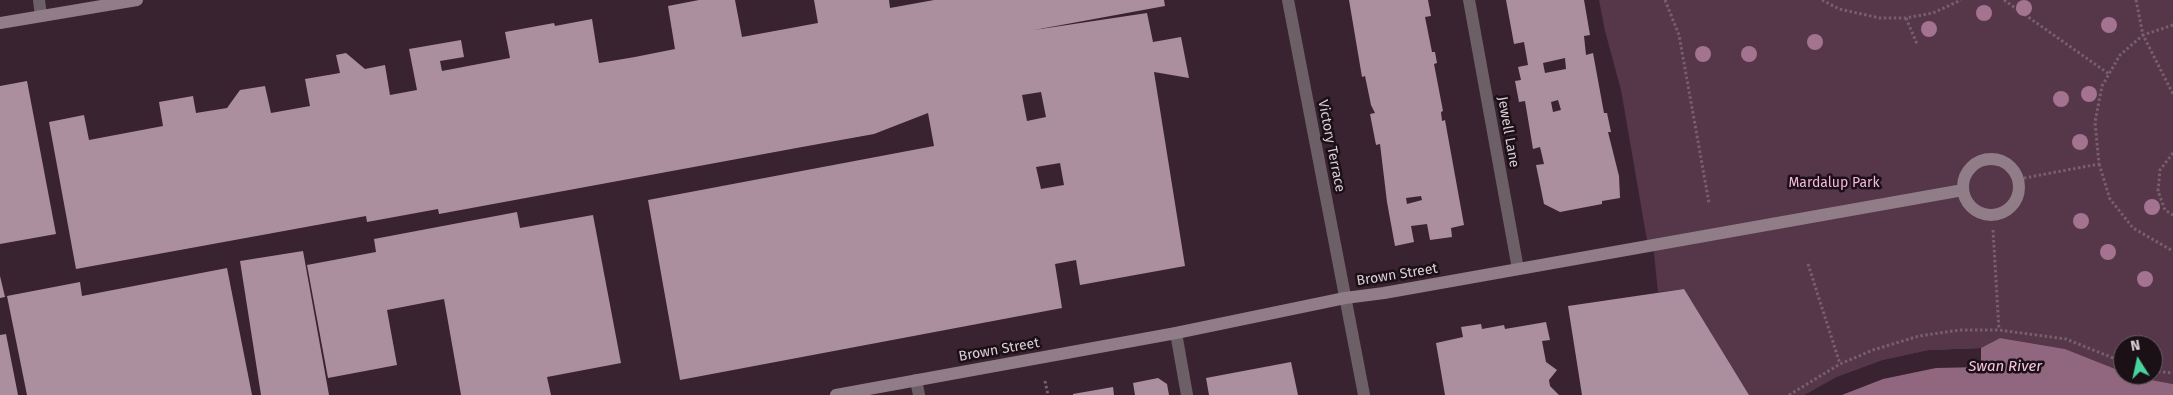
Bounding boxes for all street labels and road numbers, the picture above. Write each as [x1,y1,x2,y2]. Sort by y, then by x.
street label: Jewell Lane [1493,95,1523,169]
street label: Victory Terrace [1314,98,1348,194]
street label: Brown Street [1355,260,1439,290]
street label: Brown Street [957,335,1041,365]

